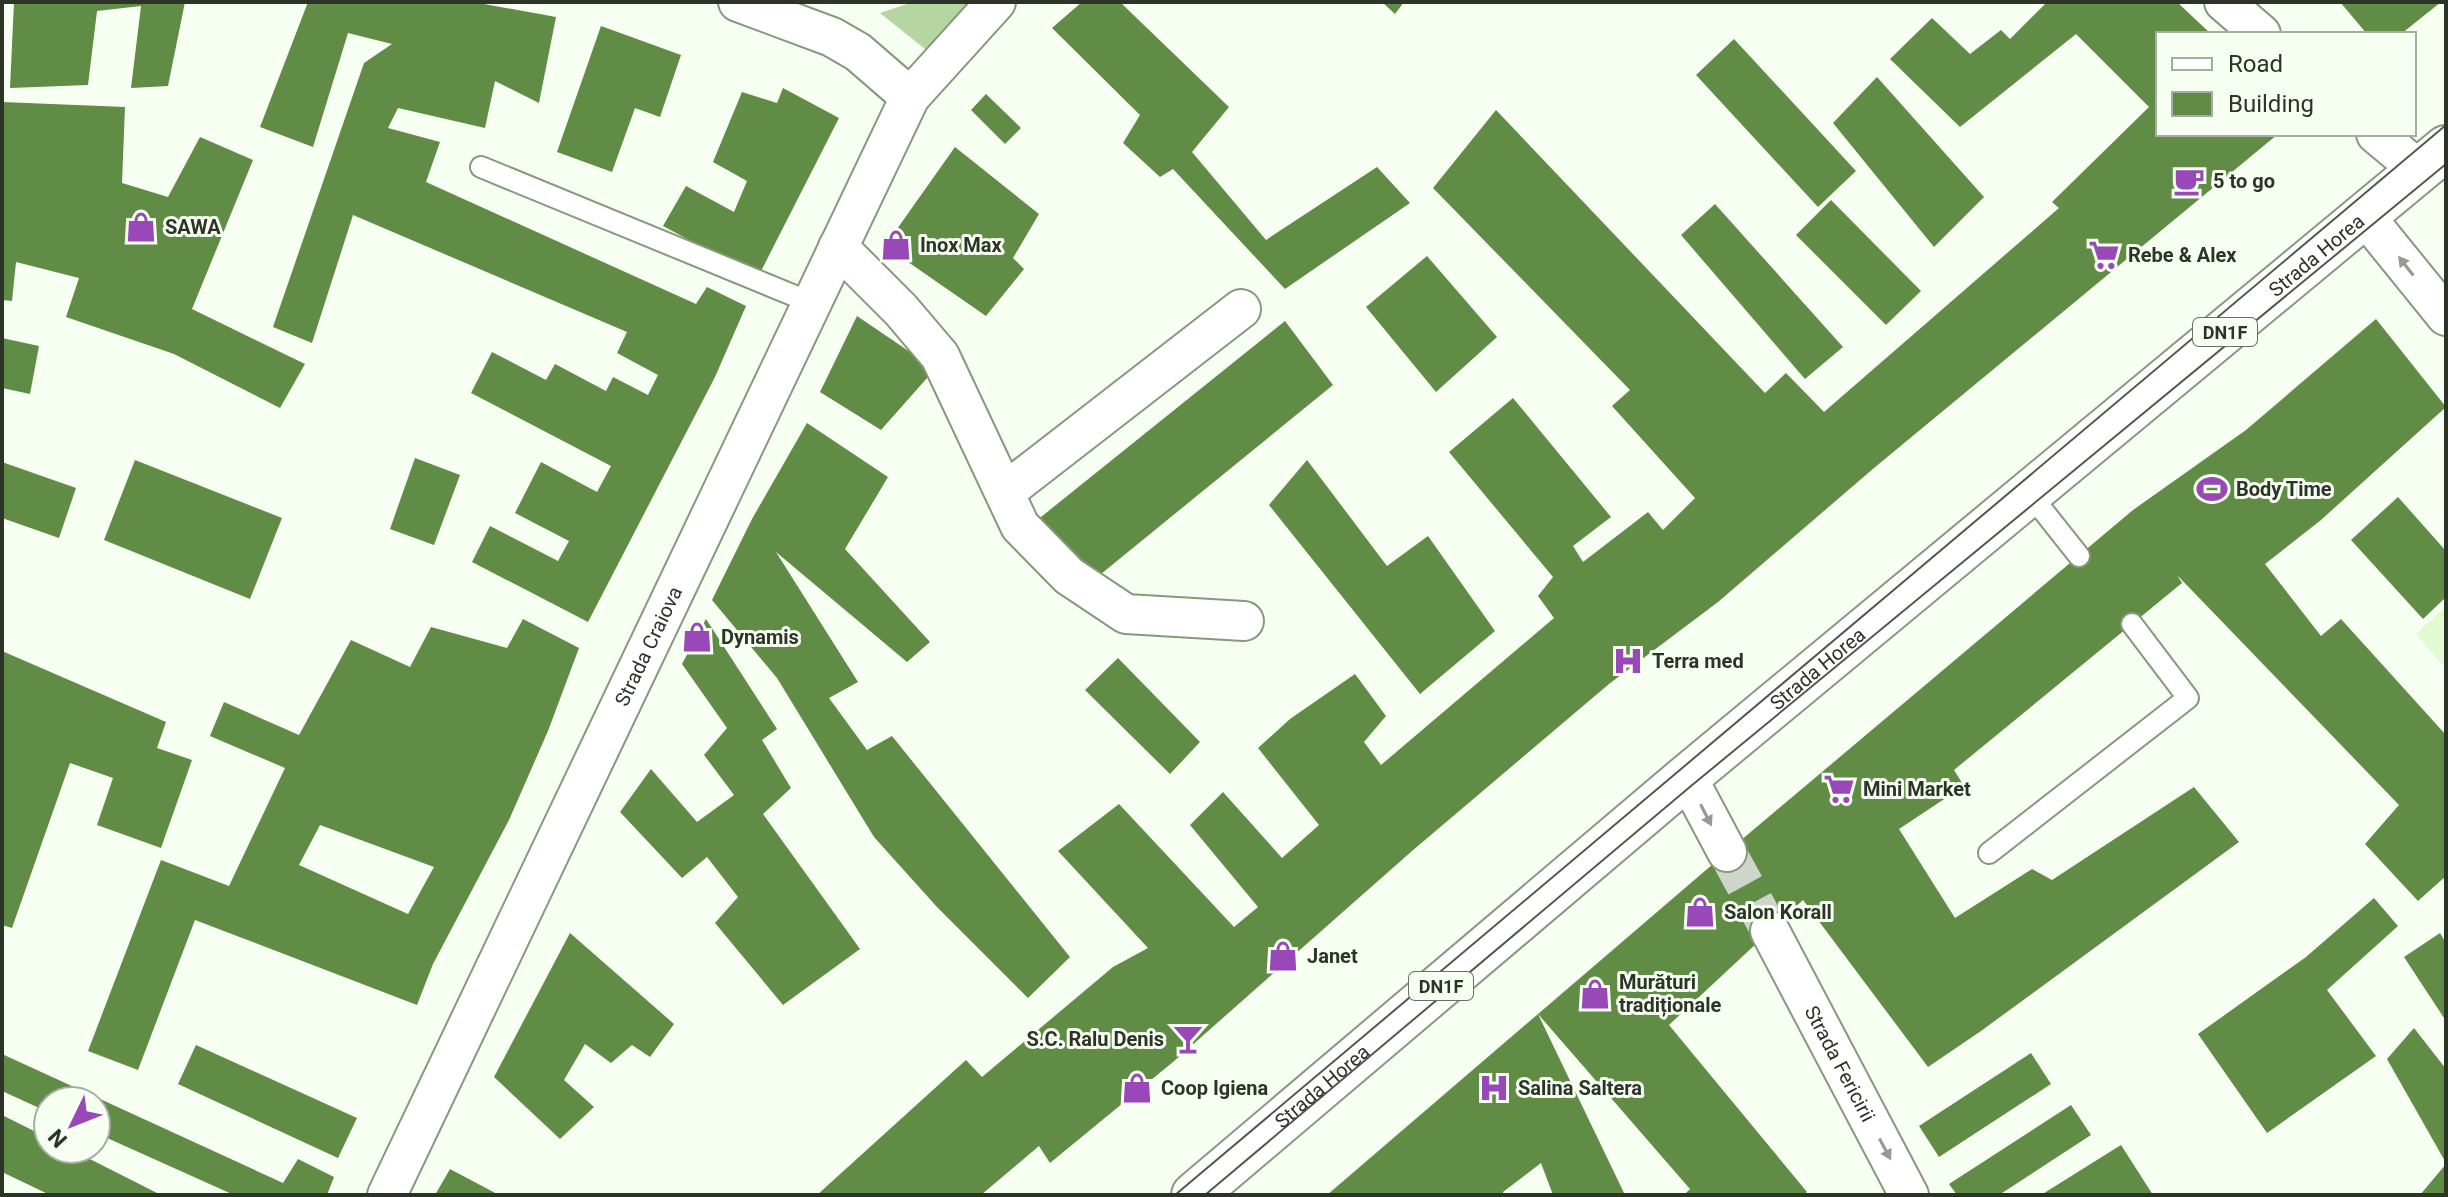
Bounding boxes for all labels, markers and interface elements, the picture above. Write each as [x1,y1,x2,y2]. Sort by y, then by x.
legend [2156,32,2416,136]
text: Road [2228,50,2283,78]
text: Building [2228,90,2314,118]
cafe icon: 5 to go [2172,164,2206,198]
place label: 5 to go [2213,169,2275,193]
street label: Strada Horea [2264,209,2369,302]
shop icon: SAWA [124,210,158,244]
place label: SAWA [165,215,221,239]
shop icon: Inox Max [879,228,913,262]
place label: Inox Max [920,233,1003,257]
supermarket icon: Rebe & Alex [2087,238,2121,272]
place label: Rebe & Alex [2128,243,2237,267]
one-way arrow [2398,256,2414,276]
road number: DN1F [2193,318,2257,346]
sports icon: Body Time [2195,472,2229,506]
place label: Body Time [2236,477,2332,501]
street label: Strada Craiova [610,582,687,710]
shop icon: Dynamis [680,620,714,654]
street label: Strada Horea [1765,622,1870,715]
place label: Dynamis [721,625,799,649]
hospital icon: Terra med [1611,644,1645,678]
place label: Terra med [1652,649,1744,673]
supermarket icon: Mini Market [1822,772,1856,806]
place label: Mini Market [1863,777,1971,801]
one-way arrow [1700,804,1713,827]
shop icon: Salon Korall [1683,895,1717,929]
place label: Salon Korall [1724,900,1832,924]
shop icon: Janet [1266,939,1300,973]
place label: Janet [1307,944,1358,968]
place label: Murături tradiționale [1619,970,1722,1017]
road number: DN1F [1409,972,1473,1000]
shop icon: Murături tradiționale [1578,977,1612,1011]
street label: Strada Fericirii [1799,1002,1880,1126]
bar icon: S.C. Ralu Denis [1171,1022,1205,1056]
place label: S.C. Ralu Denis [1026,1027,1164,1051]
street label: Strada Horea [1270,1039,1374,1133]
shop icon: Coop Igiena [1120,1071,1154,1105]
hospital icon: Salina Saltera [1477,1071,1511,1105]
place label: Coop Igiena [1161,1076,1268,1100]
place label: Salina Saltera [1518,1076,1642,1100]
north arrow [32,1085,112,1165]
text: N [43,1124,72,1153]
one-way arrow [1877,1138,1891,1160]

